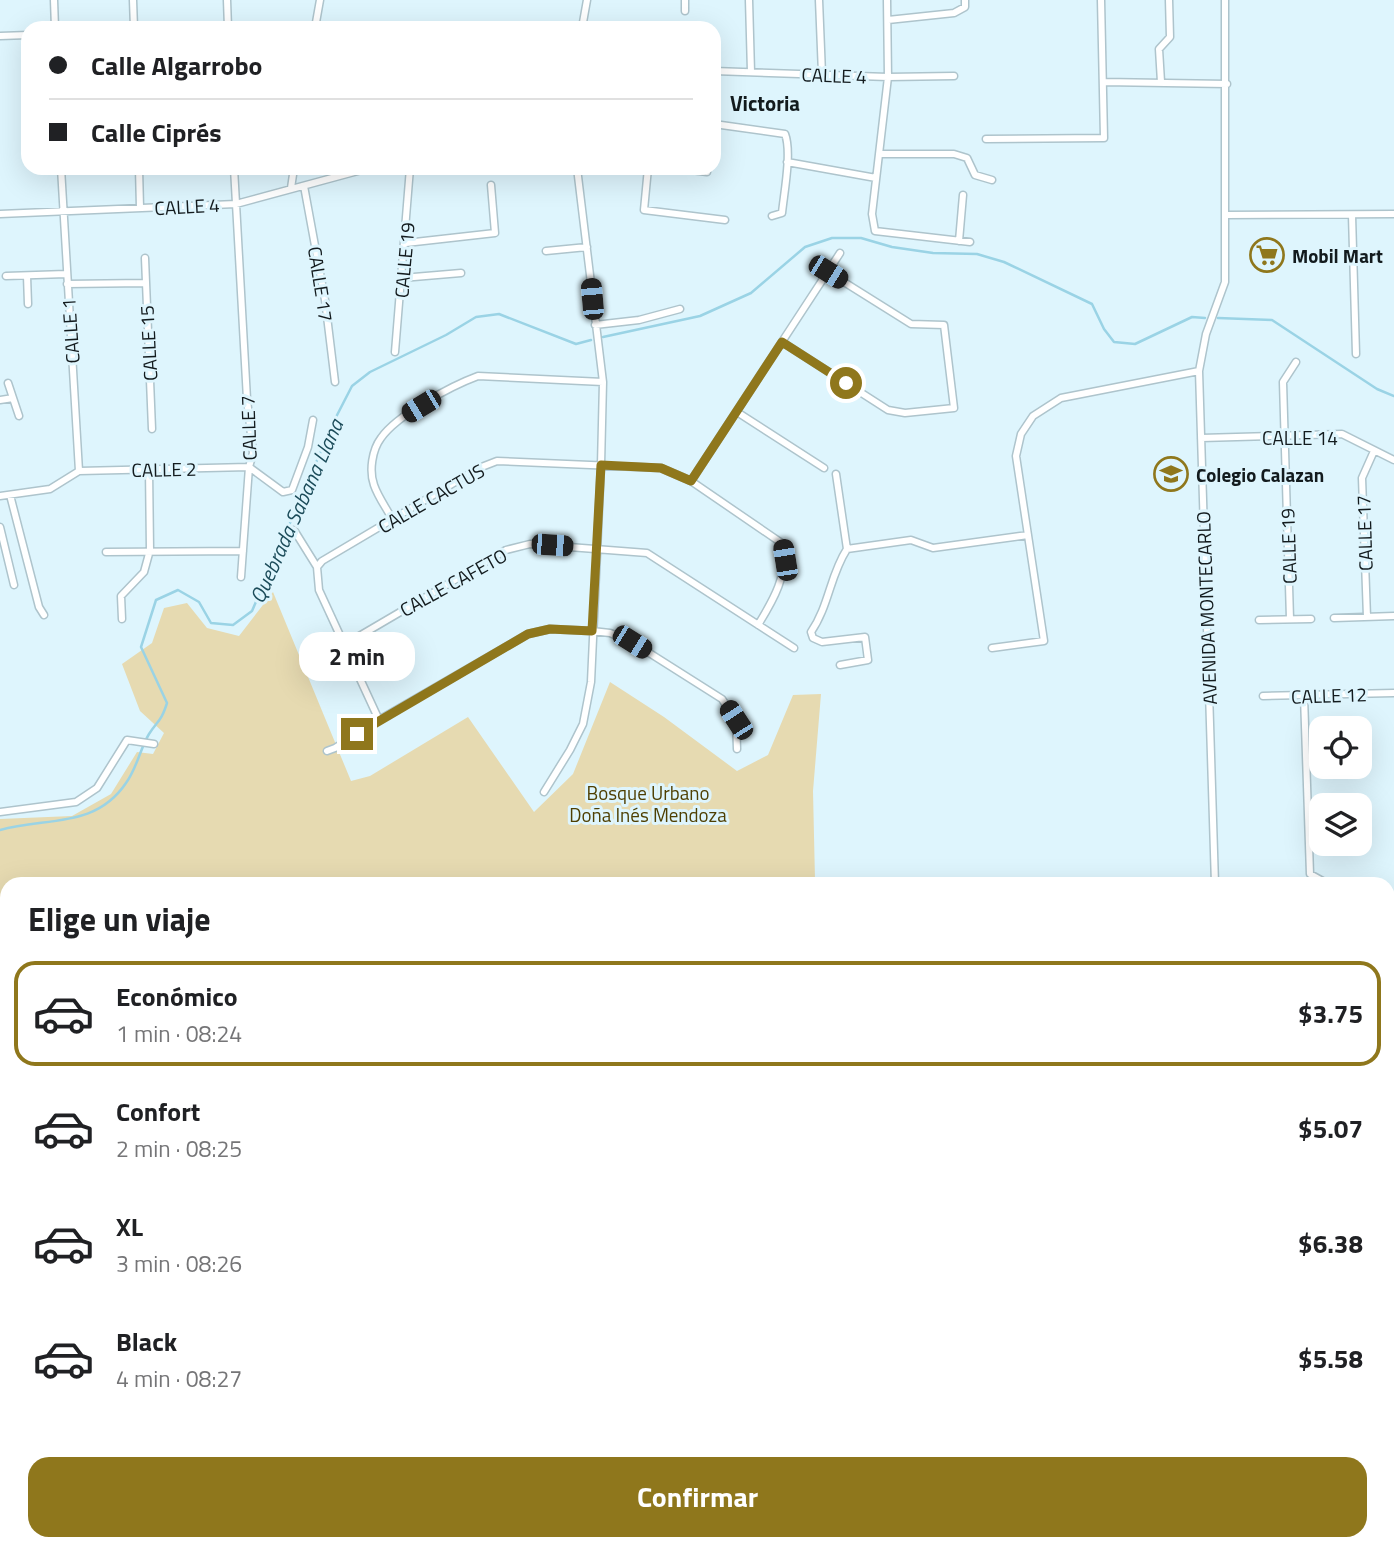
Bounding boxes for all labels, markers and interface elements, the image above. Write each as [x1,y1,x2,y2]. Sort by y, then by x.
text: Calle Algarrobo [91,46,262,85]
street label: CALLE 4 [801,59,867,91]
district label: Victoria [730,87,800,119]
text: Calle Ciprés [91,113,222,152]
street label: CALLE 4 [154,190,220,222]
street label: CALLE 19 [386,221,422,299]
supermarket icon: Mobil Mart [1248,236,1286,274]
place label: Mobil Mart [1292,241,1383,270]
street label: CALLE 17 [301,244,341,324]
car [805,252,852,292]
car [580,277,605,321]
street label: CALLE 1 [53,297,87,365]
street label: CALLE 15 [132,304,164,382]
route start [830,367,862,399]
car [398,386,445,426]
street label: CALLE 7 [232,395,264,461]
water label: Quebrada Sabana Llana [241,412,352,608]
street label: CALLE 14 [1262,423,1338,452]
street label: CALLE 2 [131,454,197,484]
school or university icon: Colegio Calazan [1152,455,1190,493]
street label: CALLE CACTUS [372,456,490,540]
place label: Colegio Calazan [1196,460,1324,489]
street label: CALLE 17 [1348,495,1380,571]
street label: CALLE 19 [1272,508,1304,584]
street label: AVENIDA MONTECARLO [1188,511,1224,705]
car [531,533,574,557]
car [772,538,799,582]
street label: CALLE CAFETO [394,541,512,623]
car [609,622,656,662]
callout: 2 min [299,632,415,682]
text: 2 min [329,639,385,674]
street label: CALLE 12 [1291,679,1367,711]
car [716,697,757,743]
map controls [1309,716,1372,856]
button: locate [1309,716,1372,779]
route end [341,718,373,750]
park label: Bosque Urbano Doña Inés Mendoza [569,778,727,829]
button: layers [1309,793,1372,856]
text: Elige un viaje [28,895,211,943]
text: Económico [116,977,238,1016]
icon: car [32,982,95,1045]
text: $3.75 [1298,994,1363,1033]
text: 1 min · 08:24 [116,1016,242,1051]
text: Confort [116,1092,200,1131]
icon: car [32,1097,95,1160]
text: $5.07 [1298,1109,1363,1148]
text: 2 min · 08:25 [116,1131,242,1166]
text: XL [116,1207,143,1246]
icon: car [32,1212,95,1275]
text: $6.38 [1298,1224,1363,1263]
text: 3 min · 08:26 [116,1246,242,1281]
text: Black [116,1322,177,1361]
icon: car [32,1327,95,1390]
text: $5.58 [1298,1339,1363,1378]
text: 4 min · 08:27 [116,1361,242,1396]
button: Confirmar [28,1457,1367,1537]

